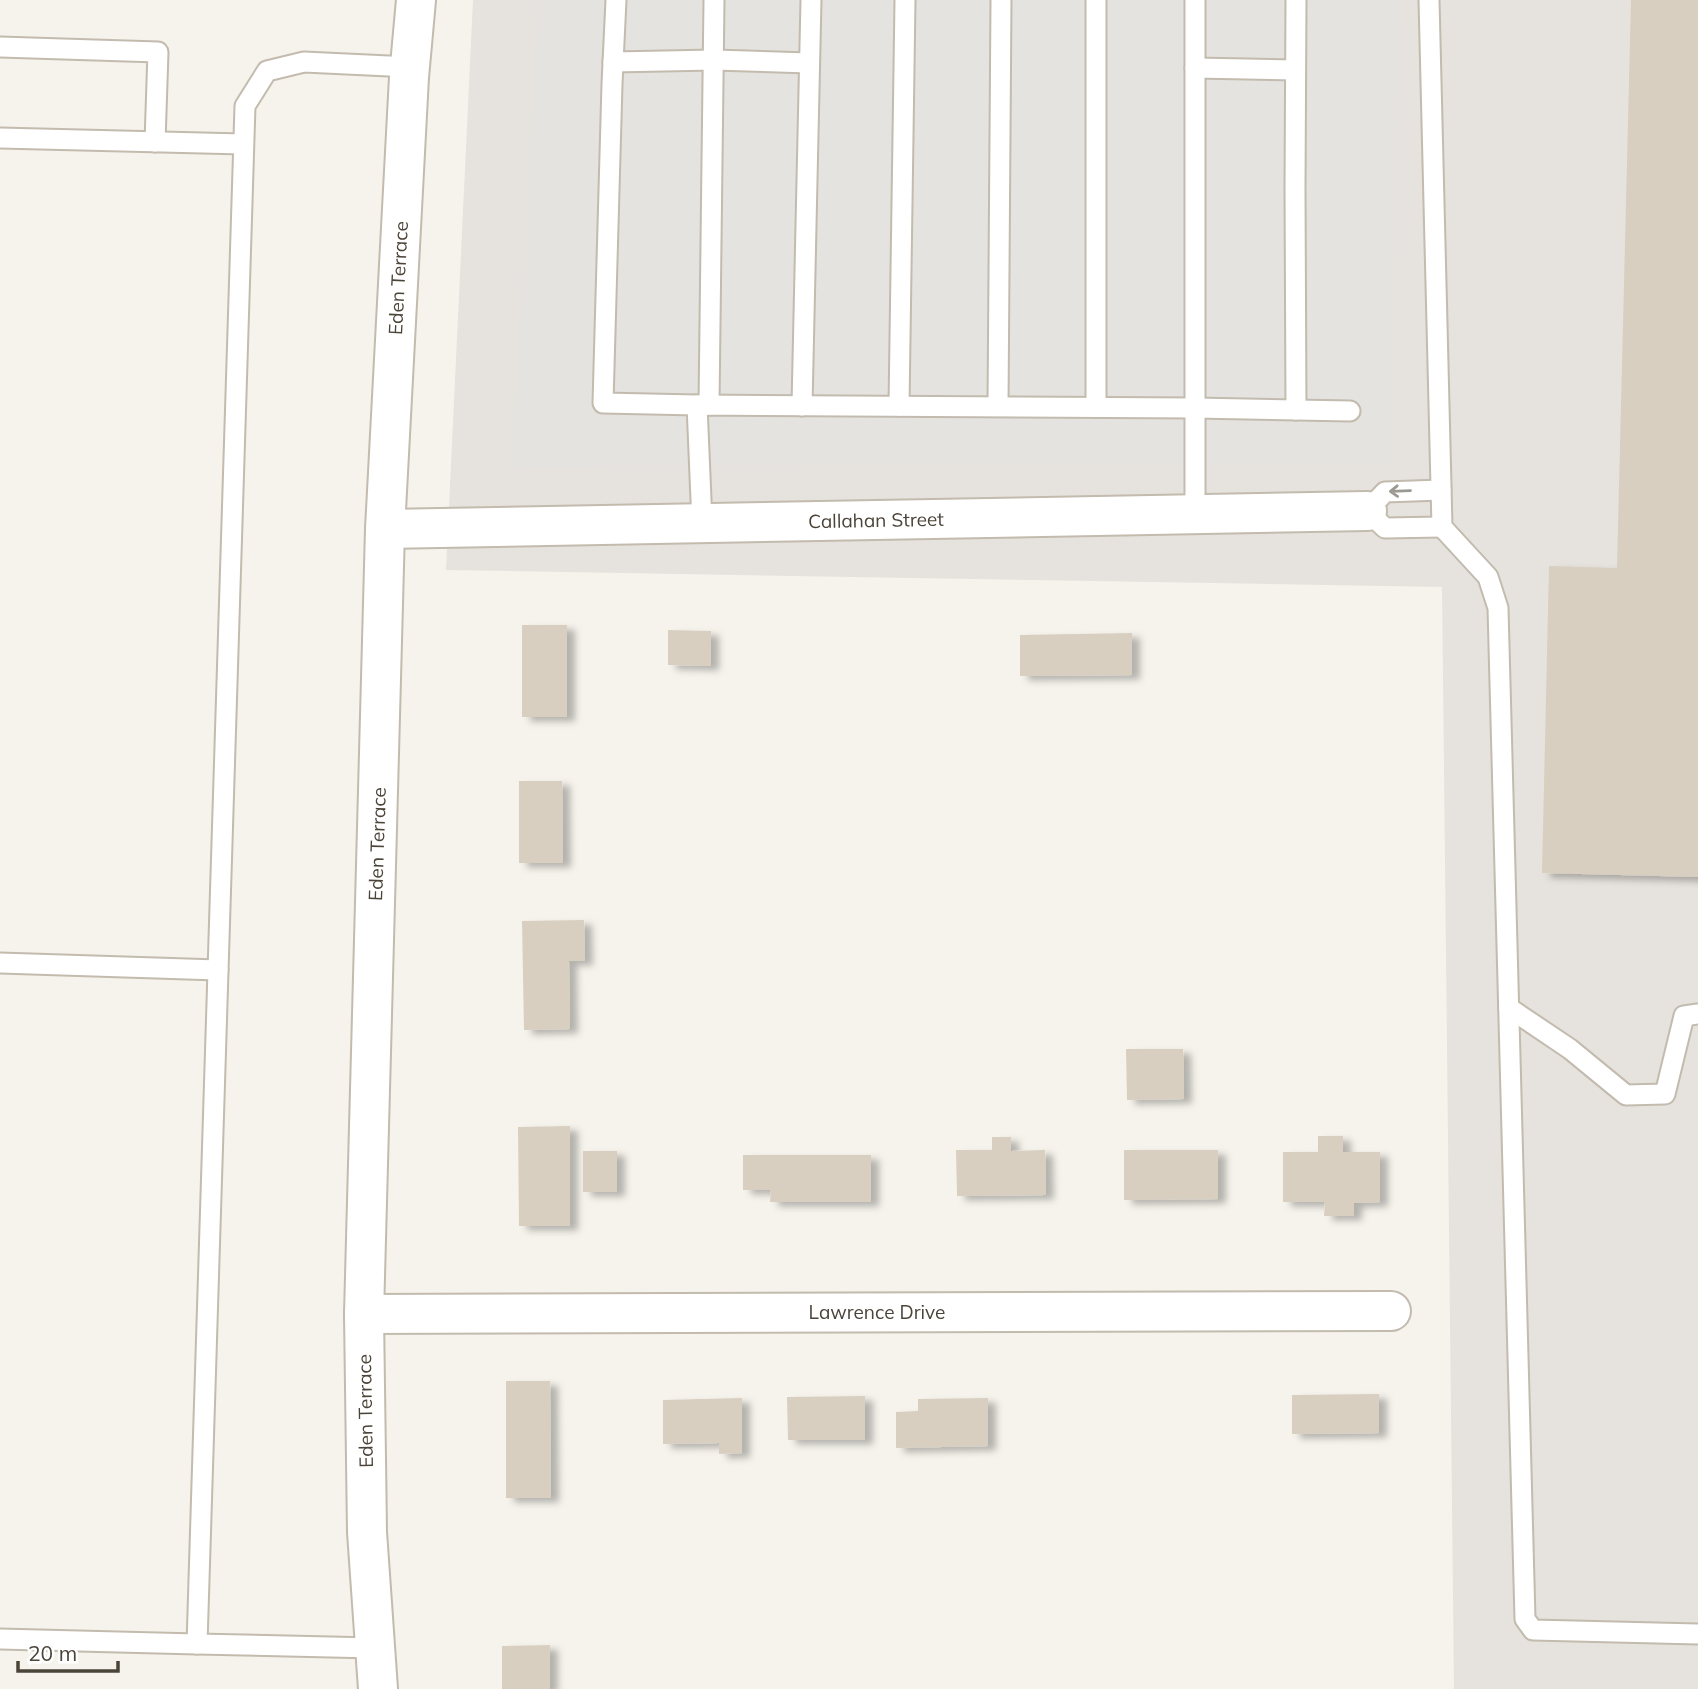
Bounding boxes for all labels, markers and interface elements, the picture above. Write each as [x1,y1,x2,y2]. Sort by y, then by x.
street label: Eden Terrace [383,220,413,336]
one-way arrow [1389,484,1412,498]
street label: Callahan Street [808,507,944,533]
street label: Eden Terrace [363,787,391,901]
street label: Lawrence Drive [809,1300,945,1324]
street label: Eden Terrace [352,1354,378,1468]
scale bar [18,1630,117,1674]
text: 20 m [28,1640,77,1666]

